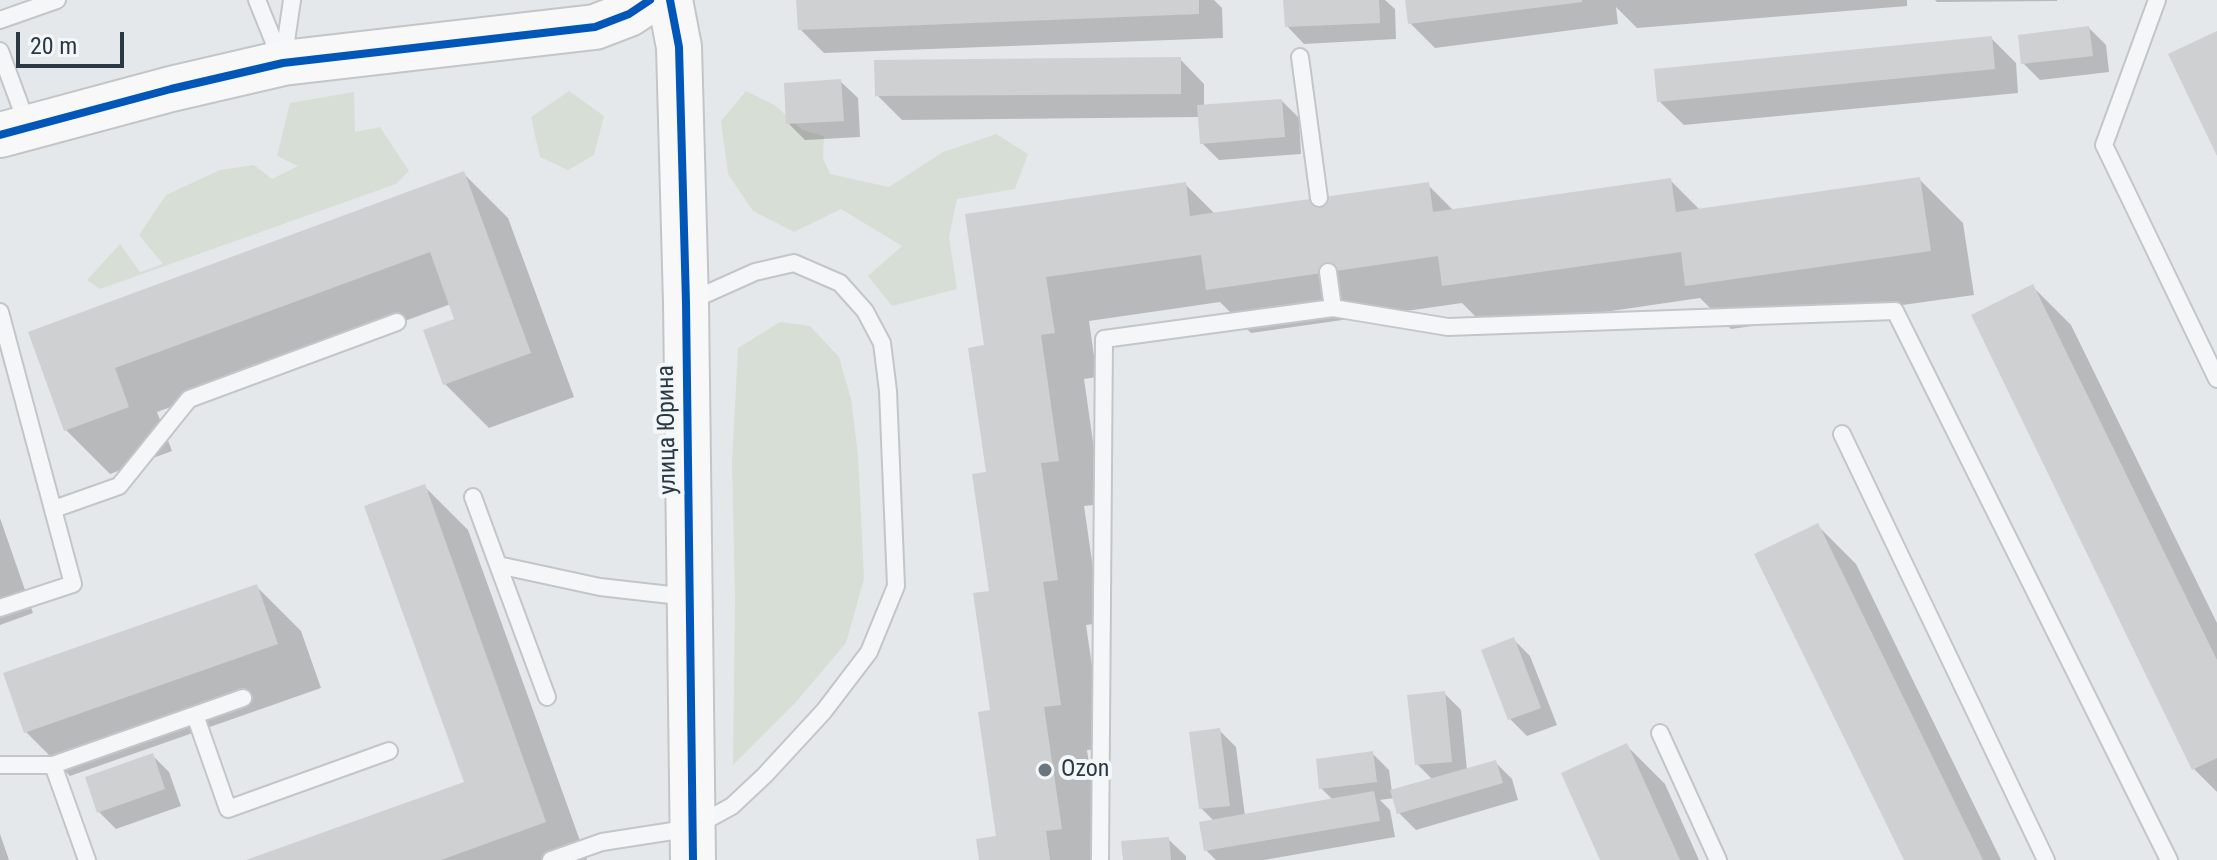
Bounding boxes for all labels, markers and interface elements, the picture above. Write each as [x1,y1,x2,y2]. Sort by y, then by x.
scale bar [20,16,128,66]
text: 20 m [30,32,77,60]
street label: улица Юрина [652,365,684,495]
place label: Ozon [1061,756,1109,784]
marker: Ozon [1036,761,1054,779]

